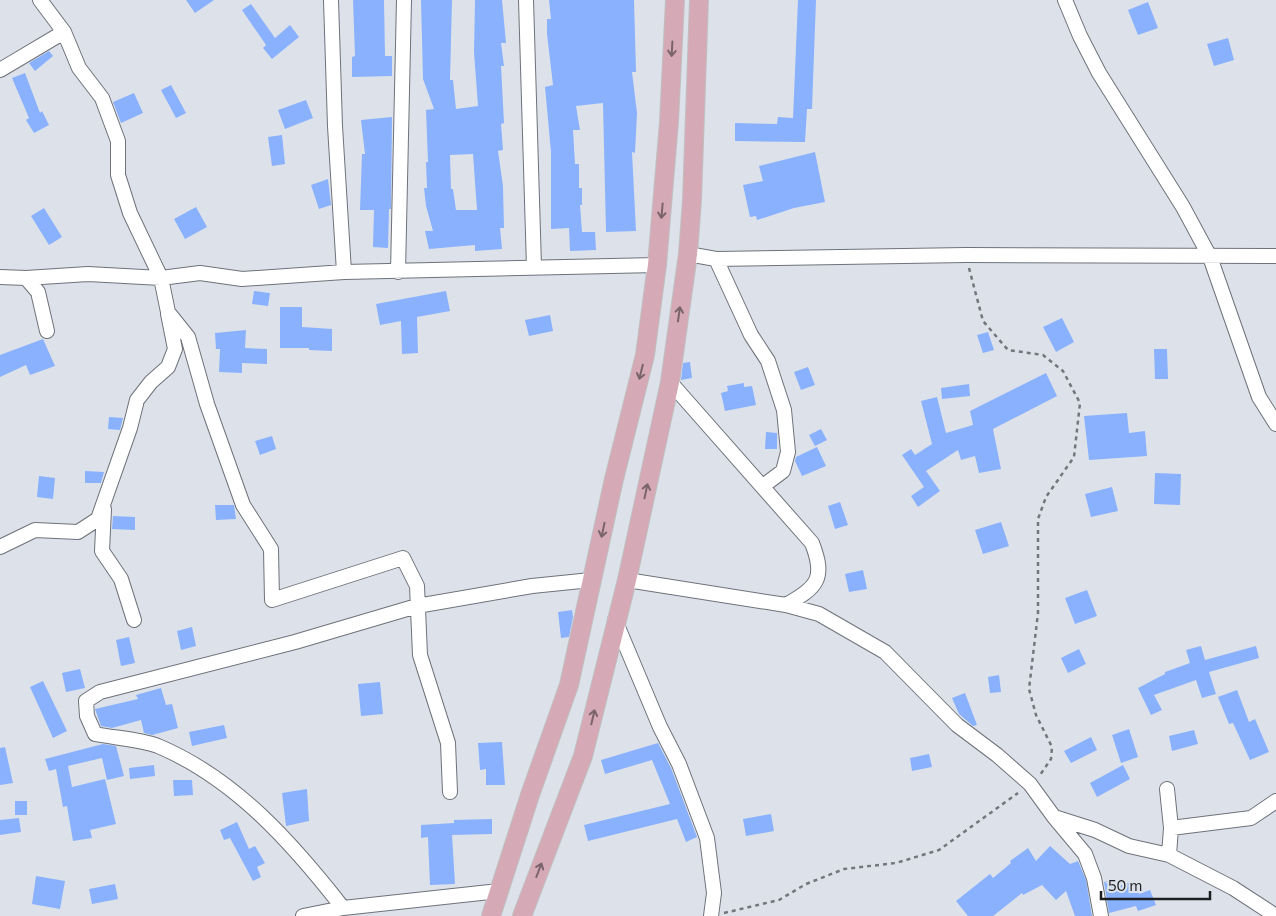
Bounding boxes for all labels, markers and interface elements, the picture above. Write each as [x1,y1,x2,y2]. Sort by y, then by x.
one-way arrow [668,40,677,56]
one-way arrow [657,203,666,219]
one-way arrow [675,307,685,323]
one-way arrow [636,363,645,379]
one-way arrow [642,483,651,499]
one-way arrow [597,521,607,537]
one-way arrow [589,710,598,726]
one-way arrow [535,863,544,878]
scale bar [1101,868,1210,900]
text: 50 m [1108,876,1142,894]

